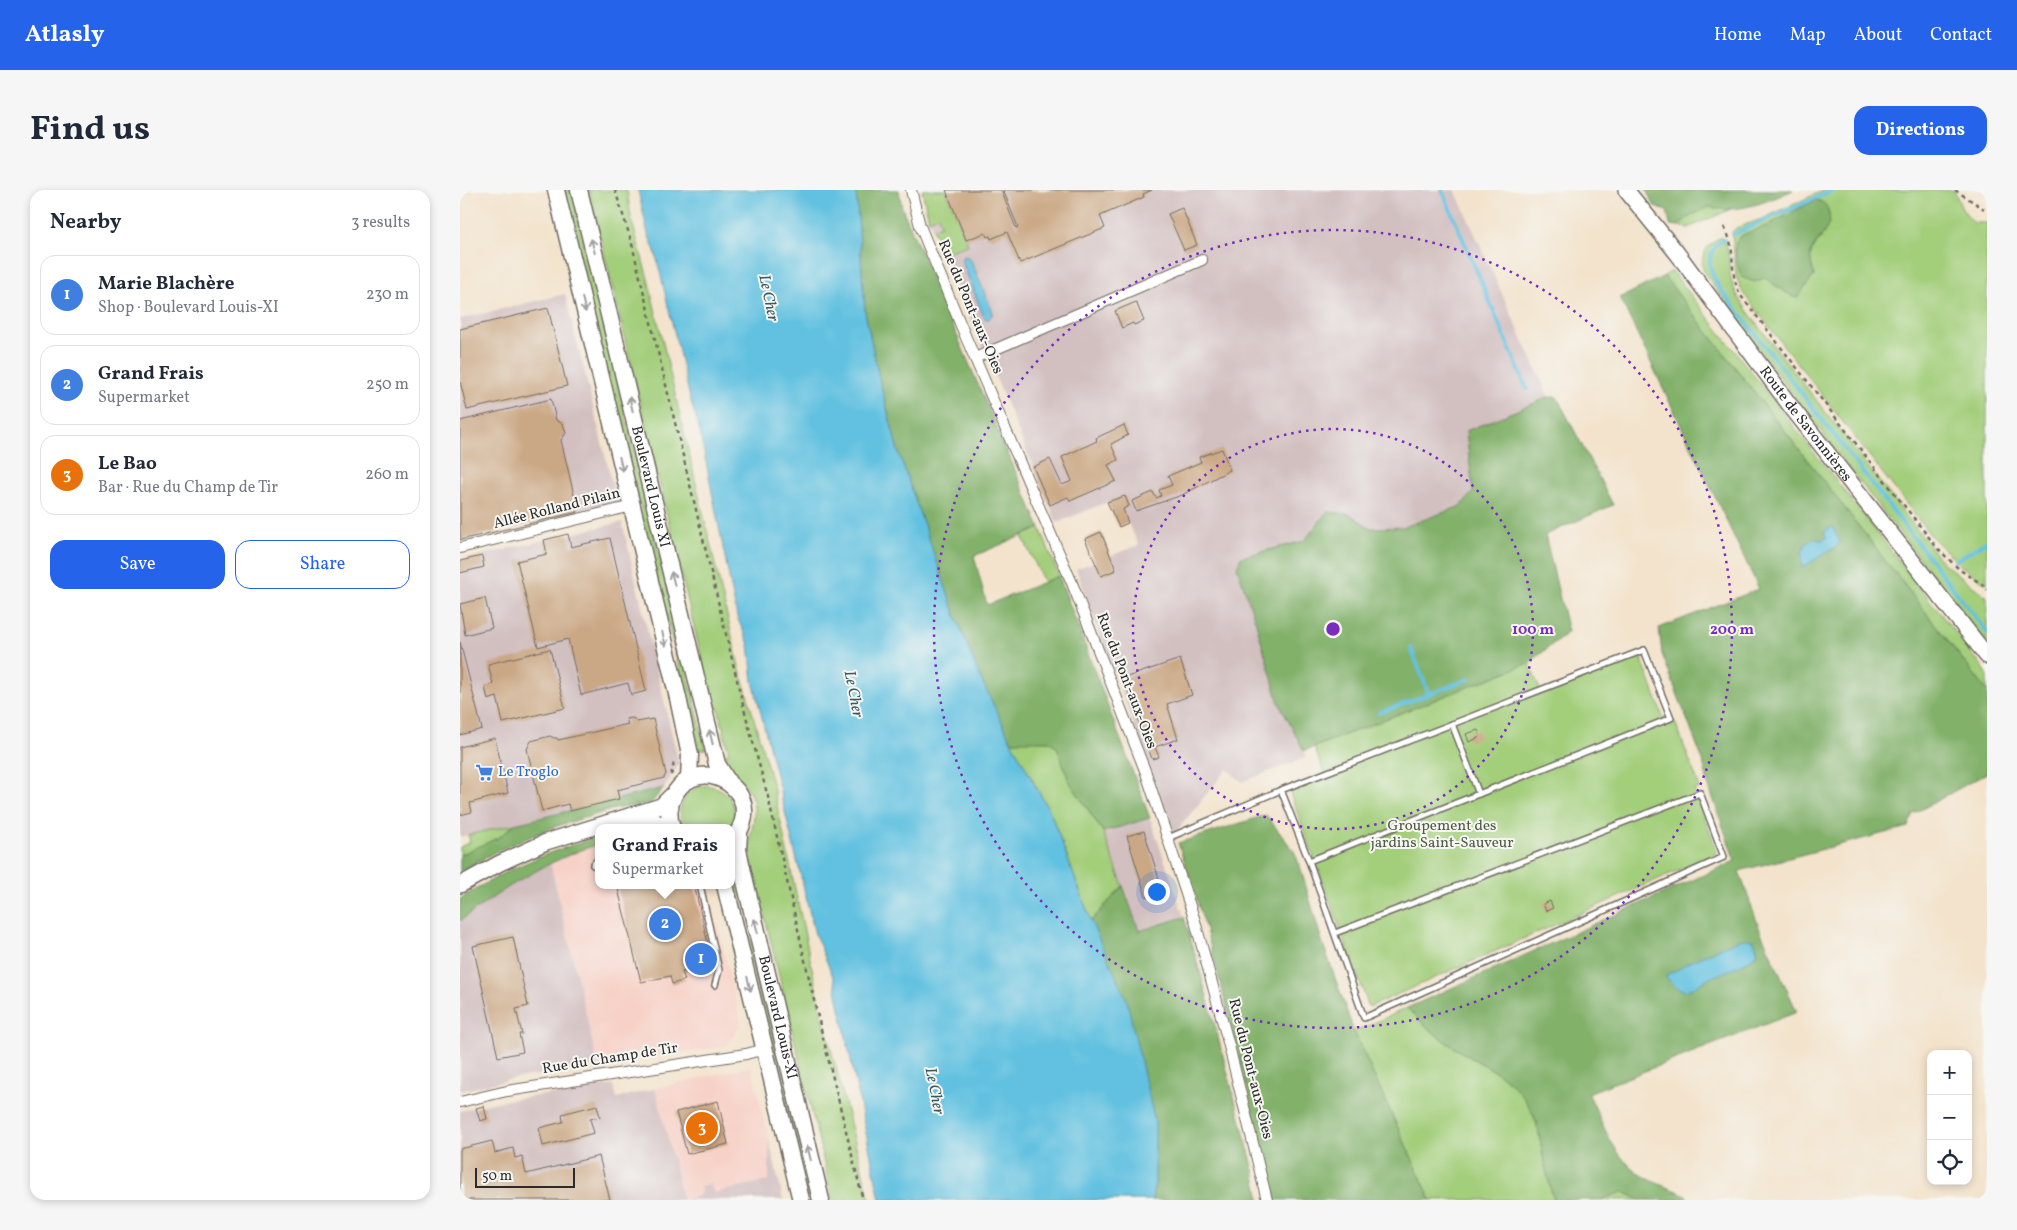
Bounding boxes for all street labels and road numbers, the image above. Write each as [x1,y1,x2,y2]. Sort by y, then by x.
street label: Rue du Pont-aux-Oies [932,237,1008,377]
street label: Route de Savonnières [1754,362,1857,486]
street label: Boulevard Louis XI [626,424,675,550]
street label: Allée Rolland Pilain [491,483,623,535]
street label: Rue du Pont-aux-Oies [1090,610,1162,752]
street label: Boulevard Louis-XI [753,953,802,1081]
street label: Rue du Pont-aux-Oies [1222,996,1278,1142]
street label: Rue du Champ de Tir [541,1038,679,1080]

